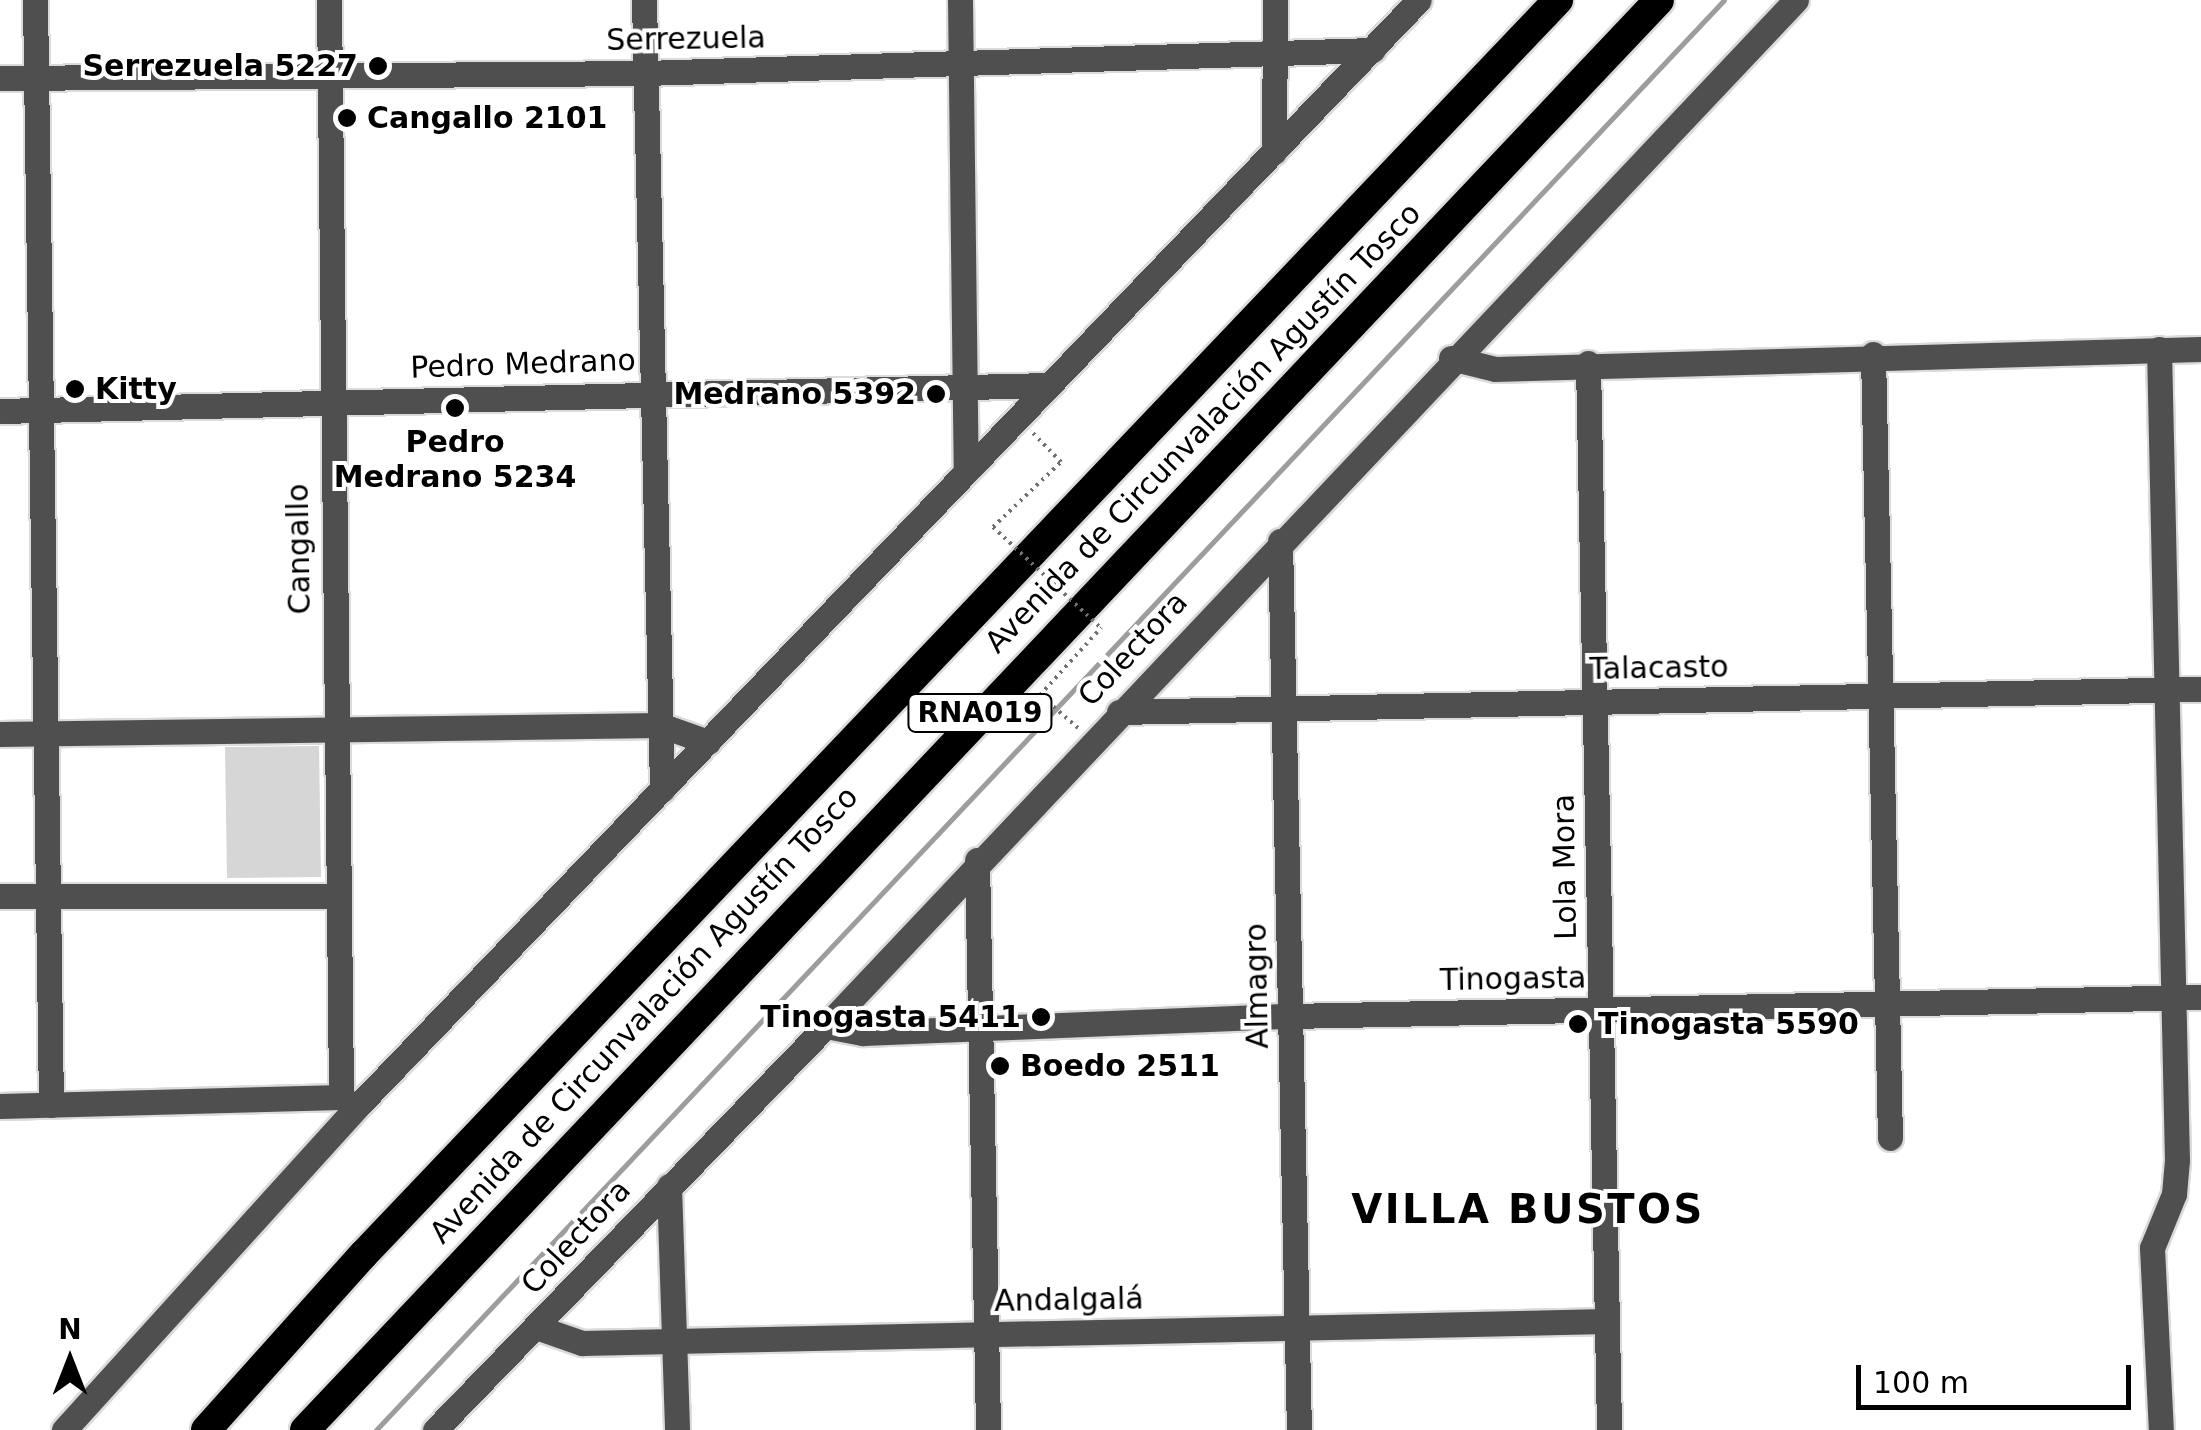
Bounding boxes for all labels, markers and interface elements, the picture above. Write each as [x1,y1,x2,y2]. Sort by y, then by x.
street label: Serrezuela [606,20,766,58]
place label: Serrezuela 5227 [82,48,358,84]
marker: Serrezuela 5227 [367,55,389,77]
place label: Cangallo 2101 [367,100,607,136]
marker: Cangallo 2101 [336,107,358,129]
street label: Avenida de Circunvalación Agustín Tosco [978,196,1428,660]
street label: Pedro Medrano [410,342,636,386]
place label: Kitty [95,371,177,407]
place label: Medrano 5392 [673,376,916,412]
marker: Kitty [64,378,86,400]
marker: Medrano 5392 [925,383,947,405]
marker: Pedro Medrano 5234 [444,397,466,419]
place label: Pedro Medrano 5234 [334,424,576,494]
street label: Cangallo [280,483,318,615]
street label: Colectora [1071,584,1195,714]
street label: Talacasto [1589,649,1729,687]
road number: RNA019 [905,690,1055,736]
street label: Avenida de Circunvalación Agustín Tosco [422,779,866,1251]
street label: Lola Mora [1546,794,1584,940]
street label: Almagro [1238,923,1276,1049]
street label: Tinogasta [1440,960,1586,998]
place label: Tinogasta 5411 [760,999,1021,1035]
marker: Tinogasta 5411 [1030,1006,1052,1028]
place label: Tinogasta 5590 [1598,1006,1859,1042]
marker: Tinogasta 5590 [1567,1013,1589,1035]
place label: Boedo 2511 [1020,1048,1220,1084]
marker: Boedo 2511 [989,1055,1011,1077]
street label: Colectora [514,1172,638,1302]
district label: VILLA BUSTOS [1351,1185,1705,1233]
street label: Andalgalá [994,1281,1144,1319]
north arrow [20,1310,120,1410]
text: N [58,1313,82,1346]
scale bar [1861,1345,2136,1407]
text: 100 m [1873,1365,1969,1400]

